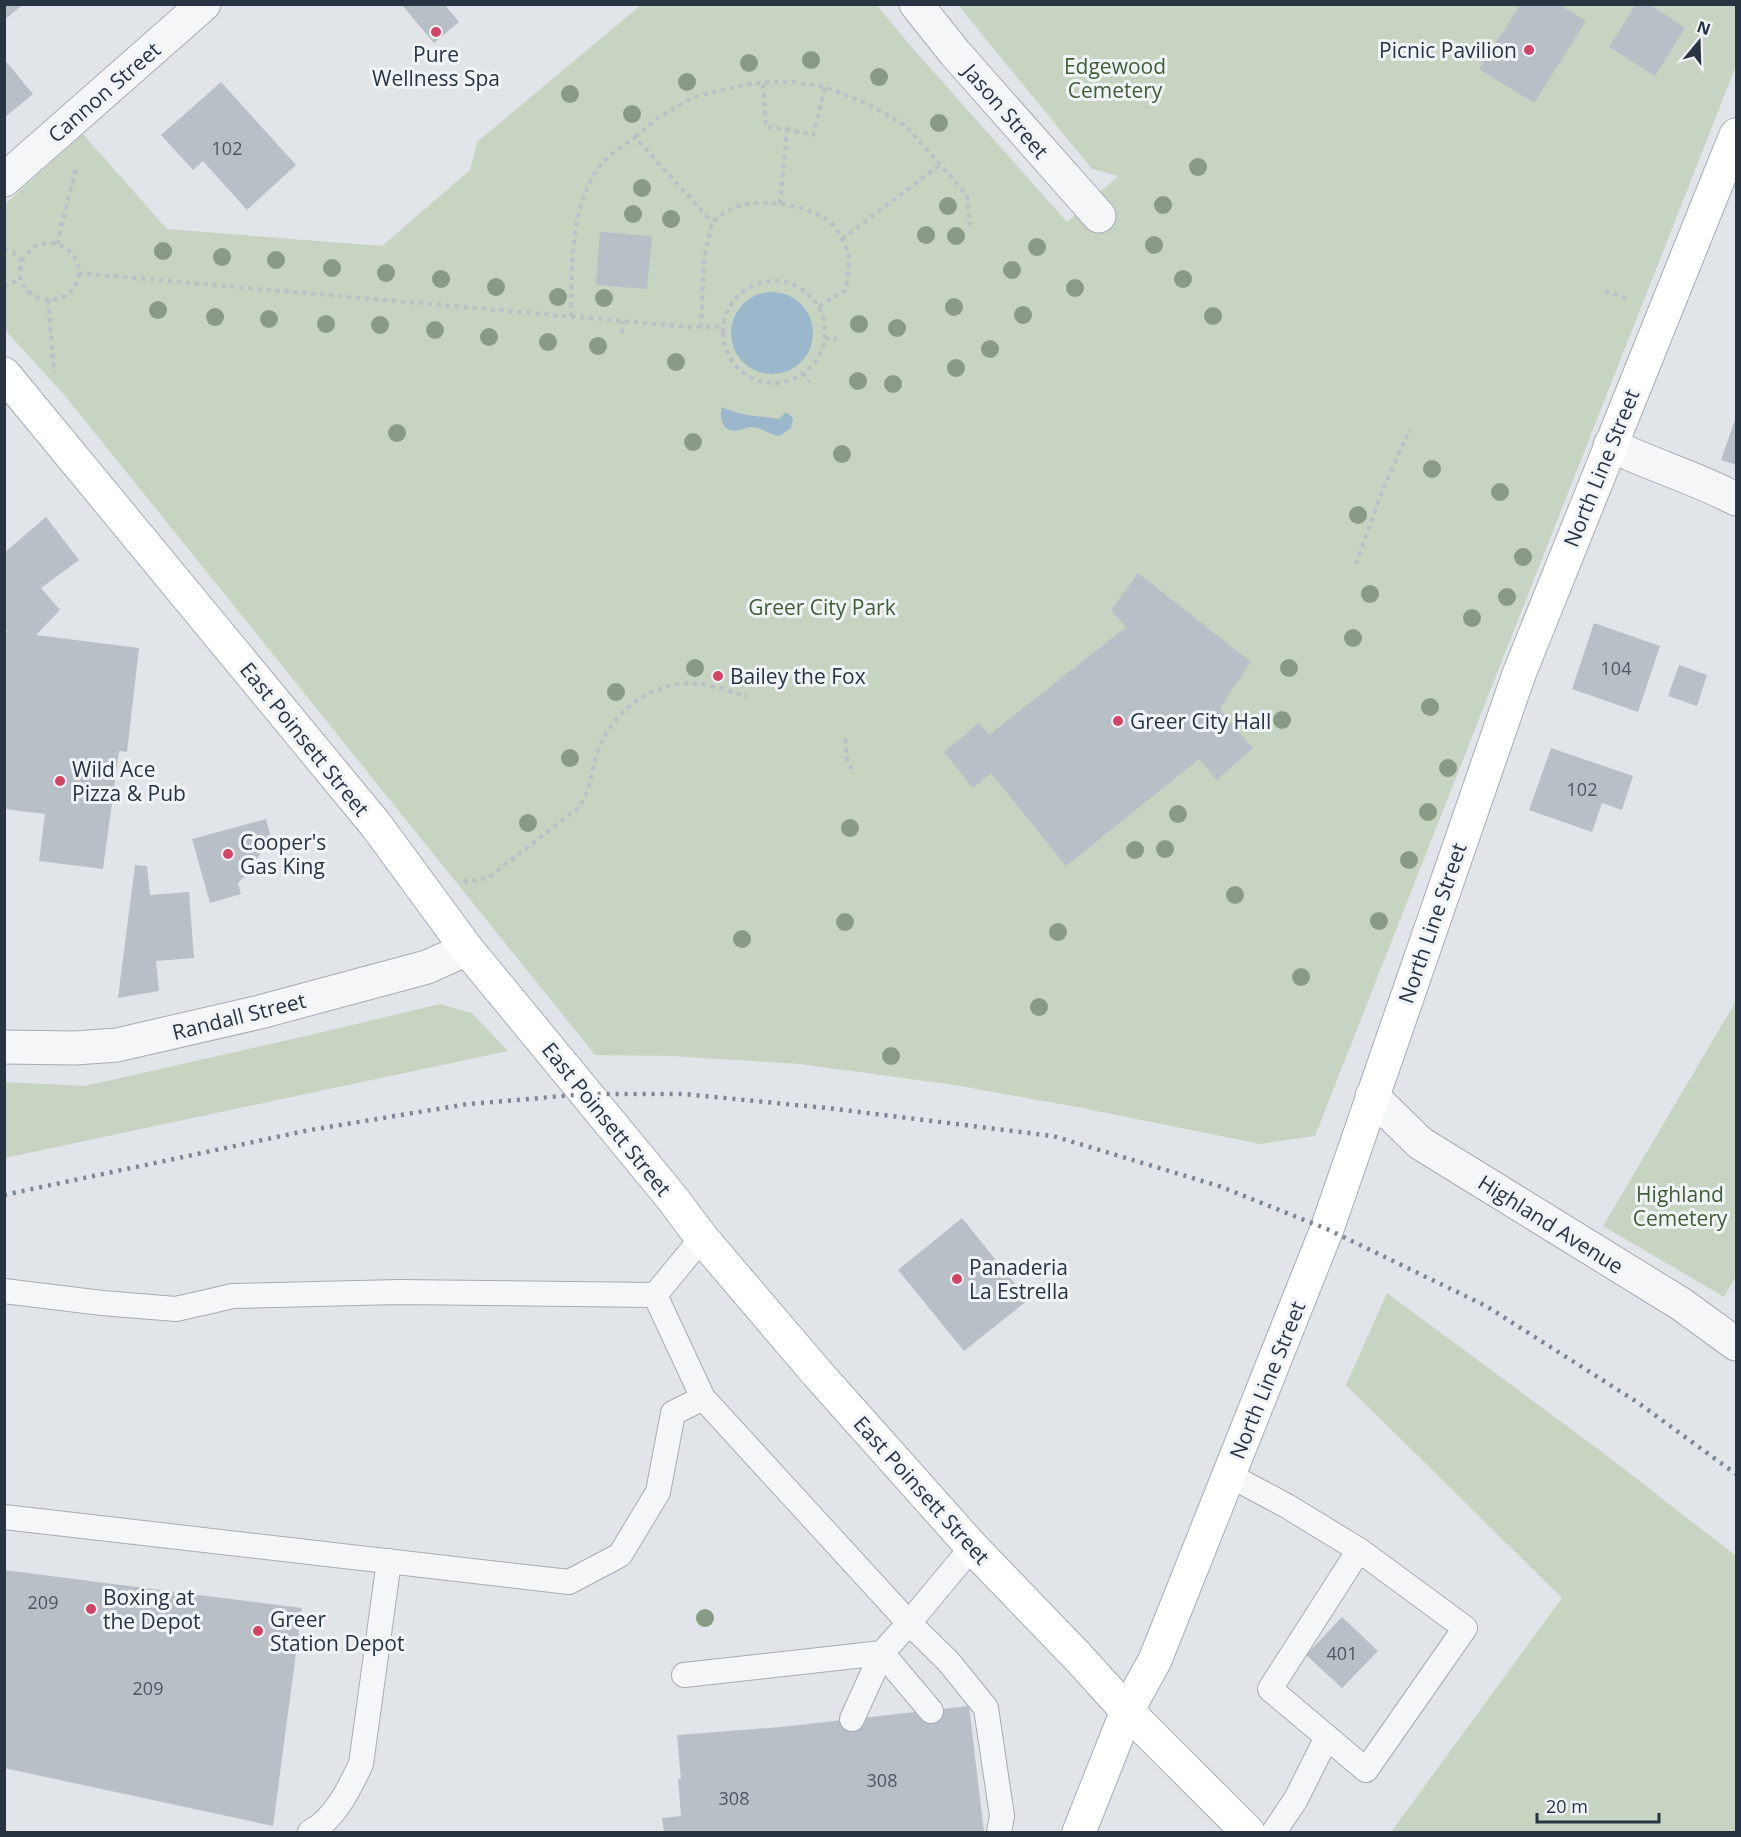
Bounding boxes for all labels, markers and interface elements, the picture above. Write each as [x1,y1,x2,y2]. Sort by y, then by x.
north arrow [1669,12,1729,72]
text: N [1694,15,1714,40]
marker: Pure Wellness Spa [429,25,443,39]
street label: Cannon Street [42,35,166,149]
place label: Picnic Pavilion [1379,36,1517,64]
place label: Pure Wellness Spa [372,40,500,92]
marker: Picnic Pavilion [1522,43,1536,57]
park label: Edgewood Cemetery [1064,52,1166,104]
street label: Jason Street [956,56,1055,164]
house number: 102 [212,136,242,160]
street label: North Line Street [1557,385,1645,551]
park label: Greer City Park [748,593,896,621]
street label: East Poinsett Street [234,656,376,822]
house number: 104 [1601,656,1631,680]
place label: Bailey the Fox [730,662,866,690]
marker: Bailey the Fox [711,669,725,683]
place label: Greer City Hall [1130,707,1271,735]
marker: Greer City Hall [1111,714,1125,728]
place label: Wild Ace Pizza & Pub [72,755,186,807]
marker: Wild Ace Pizza & Pub [53,774,67,788]
house number: 102 [1567,777,1597,801]
place label: Cooper's Gas King [240,828,326,880]
street label: North Line Street [1391,839,1473,1007]
marker: Cooper's Gas King [221,847,235,861]
street label: Randall Street [169,986,309,1046]
street label: East Poinsett Street [536,1036,678,1202]
street label: Highland Avenue [1473,1168,1629,1280]
park label: Highland Cemetery [1633,1180,1728,1232]
place label: Panaderia La Estrella [969,1253,1069,1305]
marker: Panaderia La Estrella [950,1272,964,1286]
street label: North Line Street [1223,1297,1311,1463]
street label: East Poinsett Street [848,1410,996,1570]
place label: Boxing at the Depot [103,1583,201,1635]
house number: 209 [28,1590,58,1614]
marker: Boxing at the Depot [84,1602,98,1616]
place label: Greer Station Depot [270,1605,404,1657]
marker: Greer Station Depot [251,1624,265,1638]
house number: 401 [1327,1641,1357,1665]
house number: 209 [133,1676,163,1700]
house number: 308 [867,1768,897,1792]
house number: 308 [719,1786,749,1810]
scale bar [1537,1786,1658,1824]
text: 20 m [1546,1794,1588,1818]

